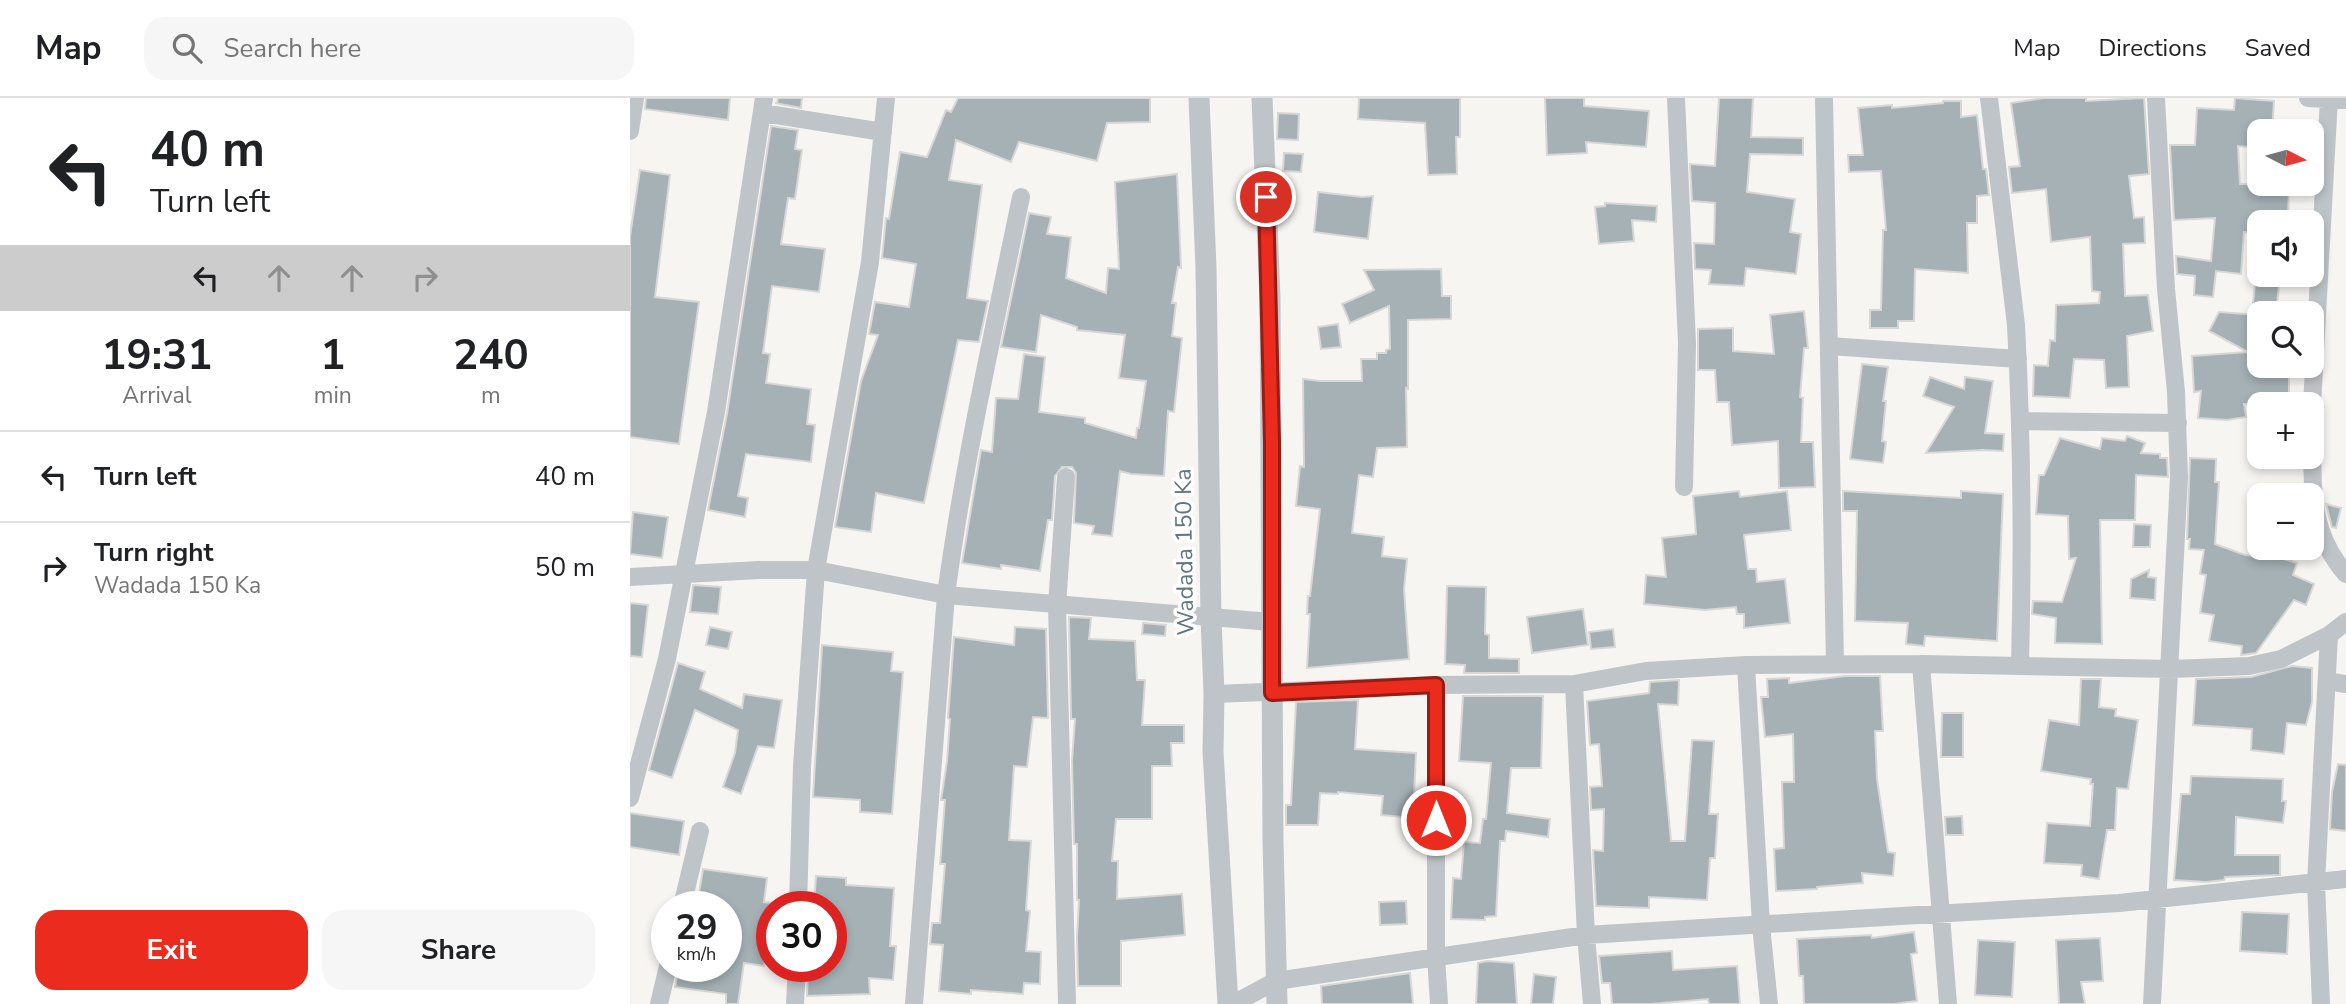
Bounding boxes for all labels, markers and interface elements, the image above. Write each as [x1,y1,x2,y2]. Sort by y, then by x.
search box [144,17,634,80]
text: Map [35,26,102,71]
icon: search [168,29,206,67]
text: Search here [224,31,361,66]
text: Map [2013,32,2060,64]
text: Directions [2098,32,2207,64]
text: Saved [2245,32,2311,64]
text: 40 m [150,116,265,183]
north arrow [2247,119,2324,196]
map controls [2247,119,2324,560]
icon: left [35,126,126,217]
pin [1236,167,1296,227]
icon: arrive [1247,178,1285,216]
text: Turn left [150,180,270,223]
button: sound [2247,210,2324,287]
icon: left [187,259,225,297]
icon: ahead [260,259,298,297]
icon: ahead [333,259,371,297]
icon: right [406,259,444,297]
button: search [2247,301,2324,378]
text: 19:31 [101,327,212,384]
text: 1 [320,327,345,384]
text: 240 [453,327,529,384]
text: Arrival [122,380,191,411]
text: min [314,380,352,411]
text: m [481,380,501,411]
button: + [2247,392,2324,469]
icon: left [35,458,73,496]
text: Turn left [94,459,197,494]
text: 40 m [535,459,595,494]
street label: Wadada 150 Ka [1168,468,1201,636]
button: − [2247,483,2324,560]
text: Turn right [94,535,213,570]
icon: right [35,549,73,587]
text: 50 m [535,550,595,585]
text: Wadada 150 Ka [94,570,261,601]
position arrow [1399,783,1473,857]
speed limit sign: 30 [756,891,847,982]
text: 29 [675,904,718,951]
button: Exit [35,910,308,990]
button: Share [322,910,595,990]
text: km/h [677,942,716,966]

